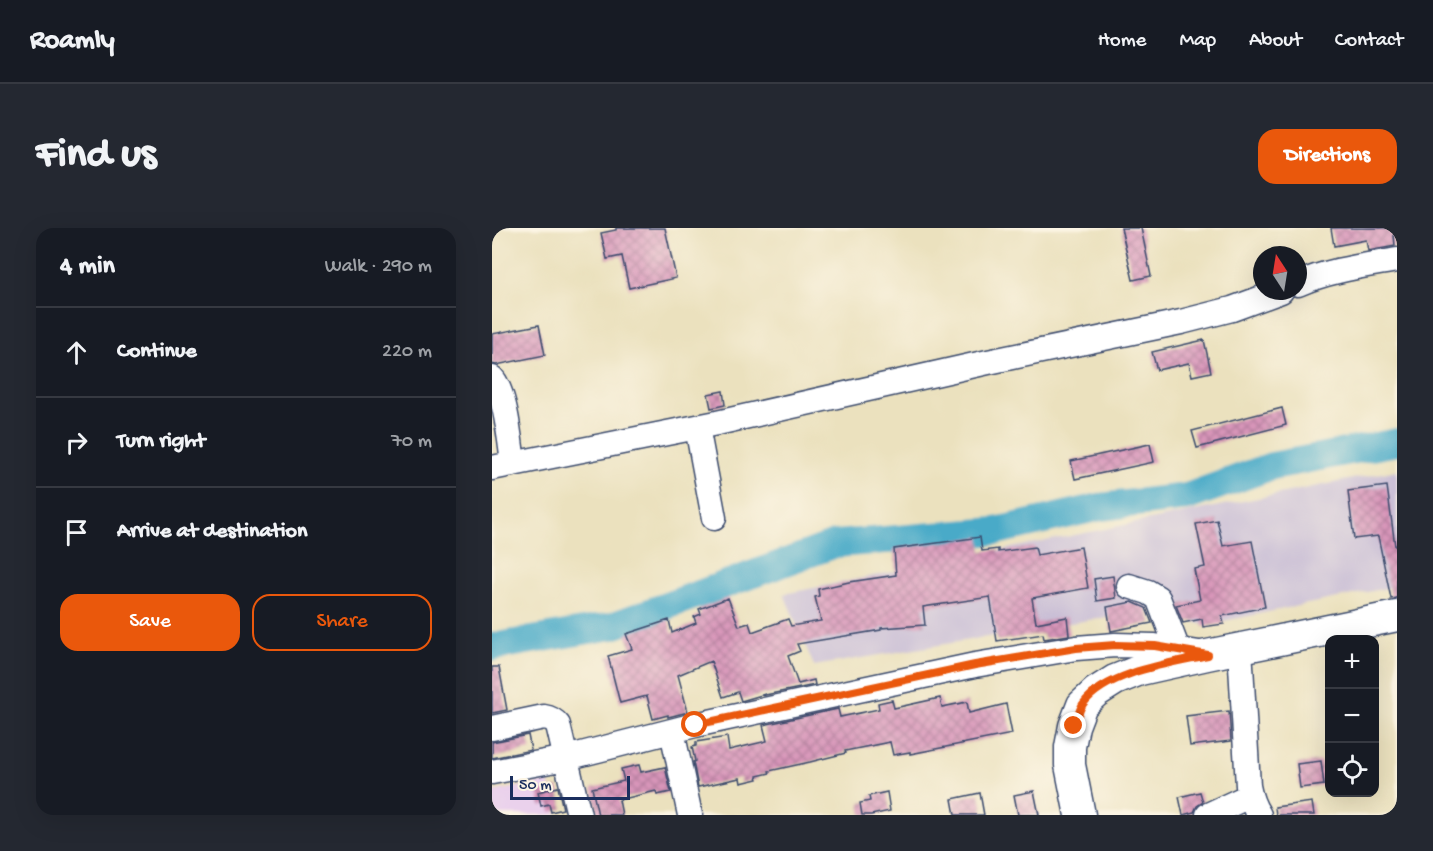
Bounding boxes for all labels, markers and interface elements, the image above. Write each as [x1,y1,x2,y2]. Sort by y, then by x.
text: Roamly [30,25,115,58]
text: Home [1098,29,1146,54]
text: Map [1179,29,1216,54]
text: About [1249,29,1302,54]
text: Contact [1335,29,1403,54]
button: Directions [1258,129,1397,184]
text: Find us [36,132,156,181]
north arrow [1253,246,1307,300]
text: 4 min [60,252,115,283]
text: Walk · 290 m [325,256,432,279]
icon: ahead [60,336,93,369]
text: Continue [117,339,197,365]
text: 220 m [382,341,432,364]
icon: right [60,426,93,459]
text: Turn right [117,429,205,455]
text: 70 m [391,431,432,454]
icon: arrive [60,516,93,549]
text: Arrive at destination [117,519,307,545]
button: Save [60,594,240,651]
button: Share [252,594,432,651]
map controls [1325,635,1379,797]
button: + [1325,635,1379,689]
button: − [1325,689,1379,743]
route start [681,711,707,737]
route end [1060,712,1086,738]
button: locate [1325,743,1379,797]
scale bar [510,773,630,800]
text: 50 m [519,777,552,796]

